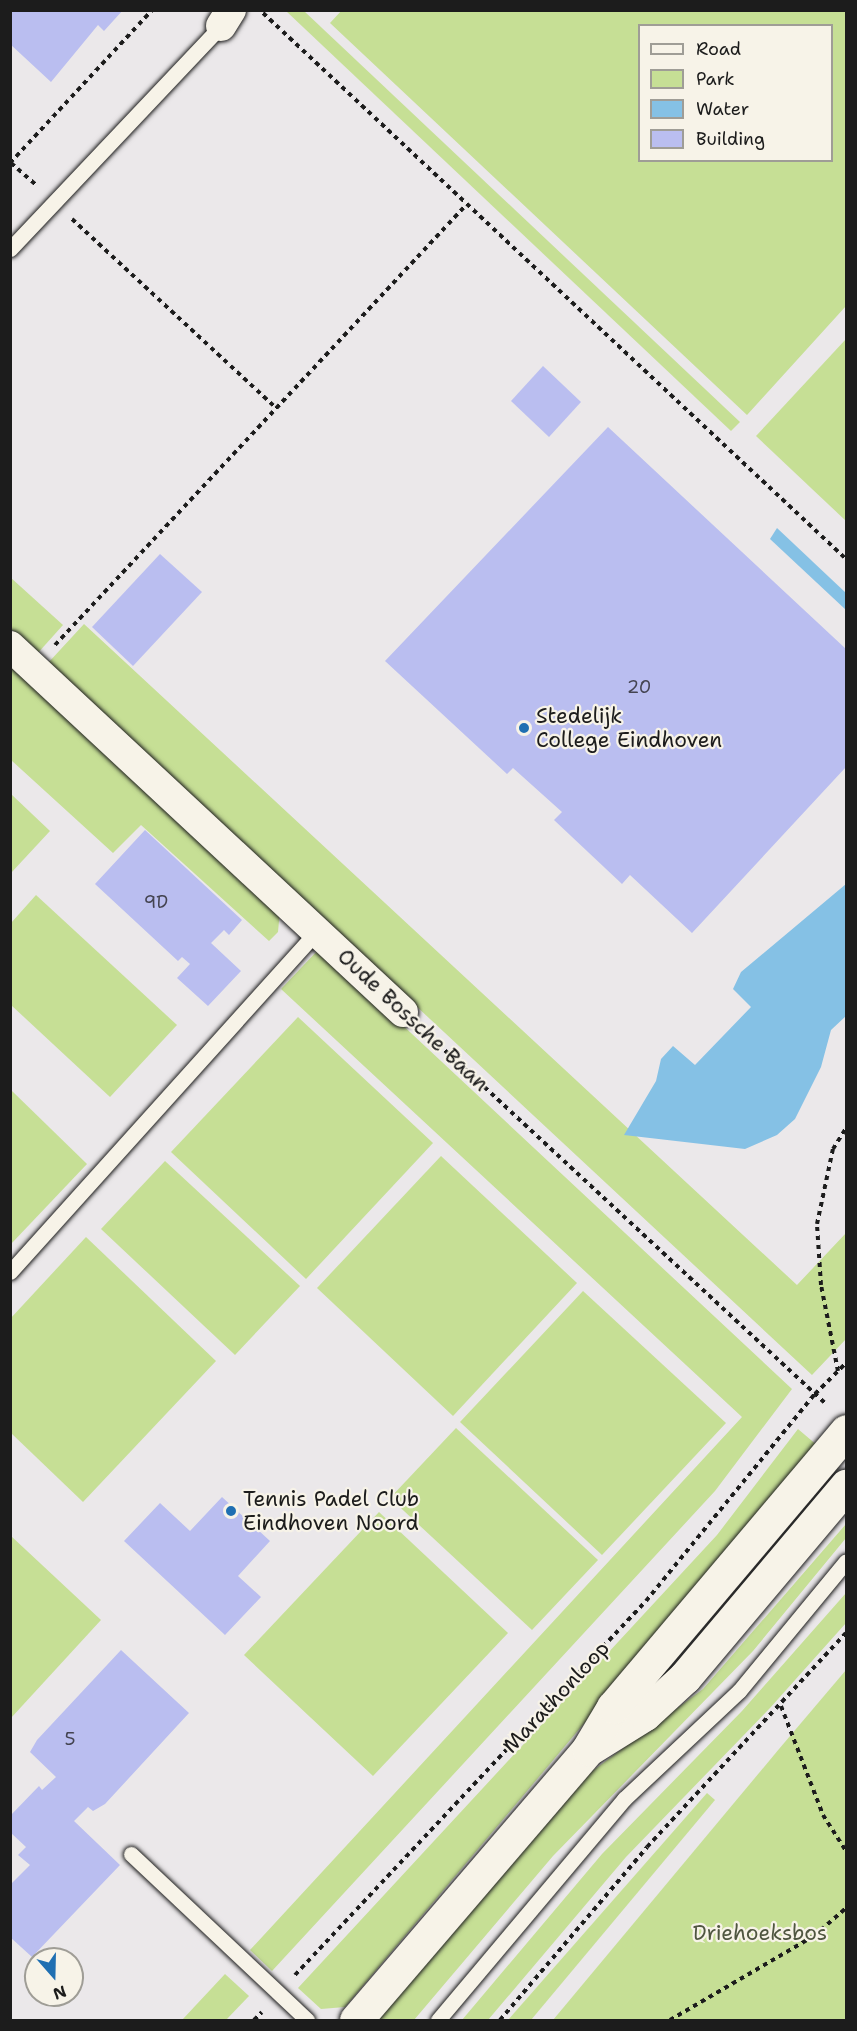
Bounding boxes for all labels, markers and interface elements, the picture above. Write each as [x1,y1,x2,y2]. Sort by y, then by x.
legend [638,24,833,162]
text: Road [696,37,741,61]
text: Park [696,67,735,91]
text: Water [696,97,749,121]
text: Building [696,127,765,151]
house number: 20 [627,676,651,698]
place label: Stedelijk College Eindhoven [536,703,722,753]
marker: Stedelijk College Eindhoven [517,721,531,735]
house number: 9D [144,891,168,913]
street label: Oude Bossche Baan [332,944,494,1096]
place label: Tennis Padel Club Eindhoven Noord [243,1486,419,1536]
marker: Tennis Padel Club Eindhoven Noord [224,1504,238,1518]
street label: Marathonloop [497,1636,615,1758]
house number: 5 [64,1728,76,1750]
park label: Driehoeksbos [693,1920,827,1946]
north arrow [24,1947,84,2007]
text: N [50,1980,69,2005]

